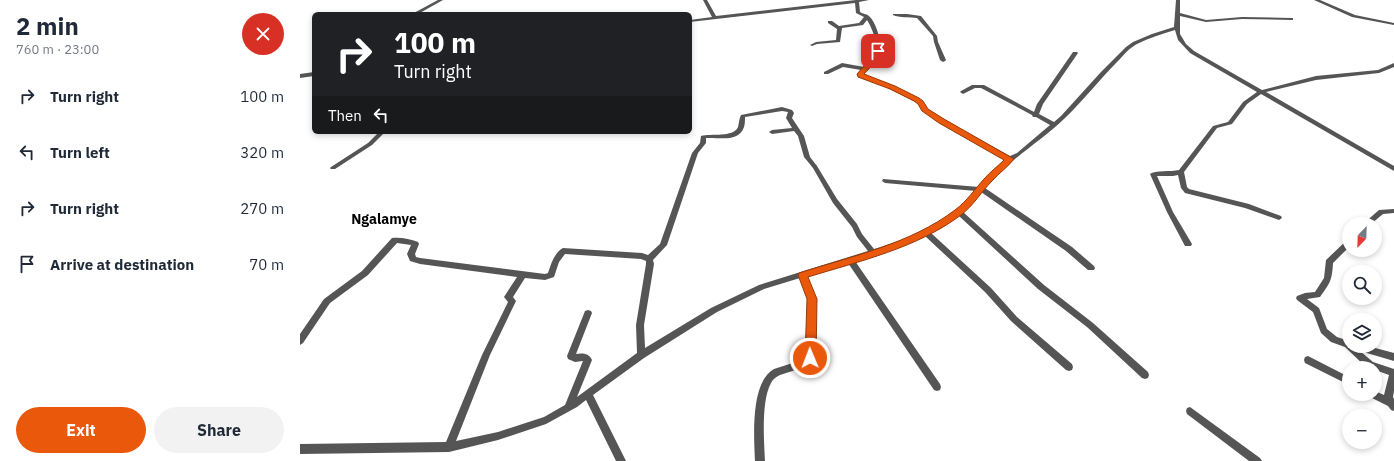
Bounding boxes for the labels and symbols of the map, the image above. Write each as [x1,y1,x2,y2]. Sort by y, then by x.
pin [861,34,895,68]
district label: Ngalamye [351,210,417,228]
north arrow [1342,217,1382,257]
position arrow [789,337,831,379]

